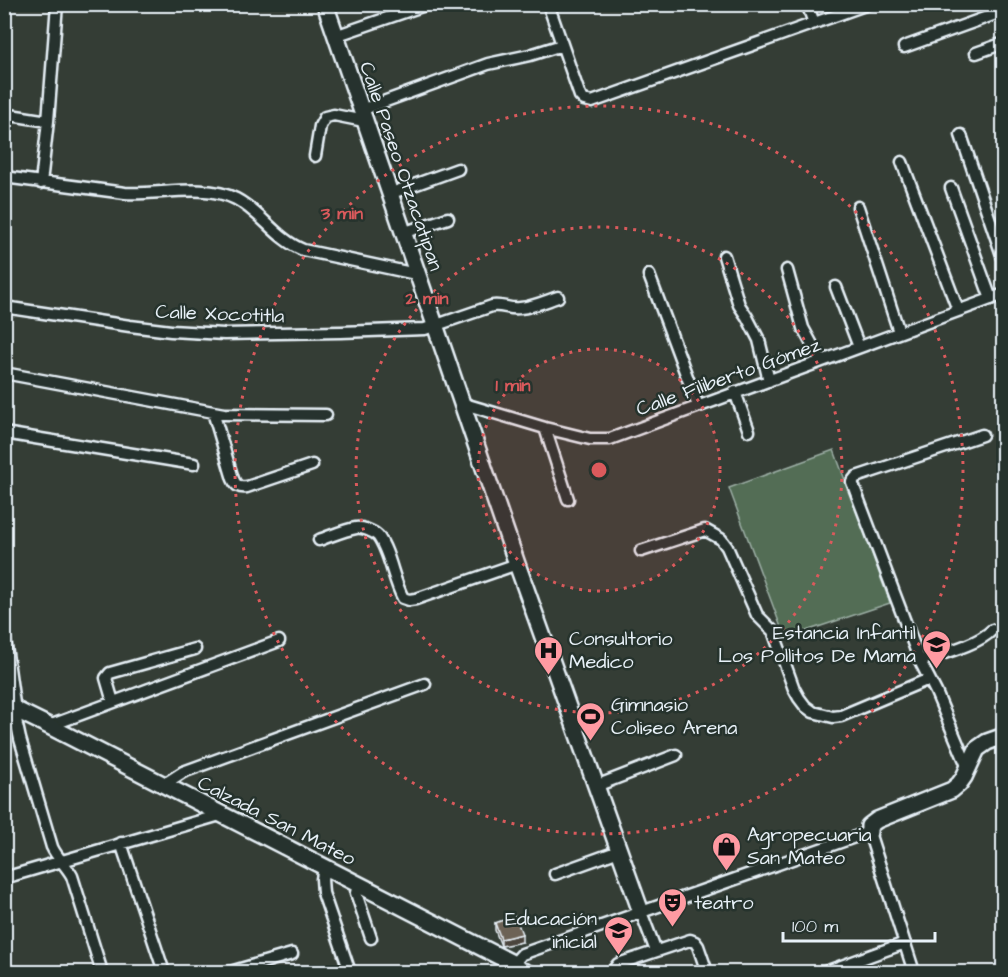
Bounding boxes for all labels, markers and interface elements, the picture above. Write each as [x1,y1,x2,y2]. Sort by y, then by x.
street label: Calle Paseo Otzacatipan [352,58,450,275]
text: 3 min [320,201,363,226]
text: 2 min [404,286,449,311]
street label: Calle Xocotitla [155,298,285,330]
street label: Calle Filiberto Gómez [632,331,825,423]
text: 1 min [495,373,531,398]
centre of rings [589,460,609,480]
place label: Estancia Infantil Los Pollitos De Mama [718,619,916,670]
place label: Consultorio Medico [569,625,672,676]
school or university icon: Estancia Infantil Los Pollitos De Mama [921,628,953,670]
hospital icon: Consultorio Medico [532,634,564,676]
place label: Gimnasio Coliseo Arena [611,691,738,742]
sports icon: Gimnasio Coliseo Arena [574,700,606,742]
street label: Calzada San Mateo [193,769,360,873]
place label: Agropecuaria San Mateo [747,821,872,872]
shop icon: Agropecuaria San Mateo [710,830,742,872]
theatre icon: teatro [657,886,689,928]
place label: teatro [694,889,753,917]
place label: Educación inicial [505,905,597,956]
scale bar [783,905,934,943]
school or university icon: Educación inicial [602,914,634,956]
text: 100 m [792,914,838,939]

